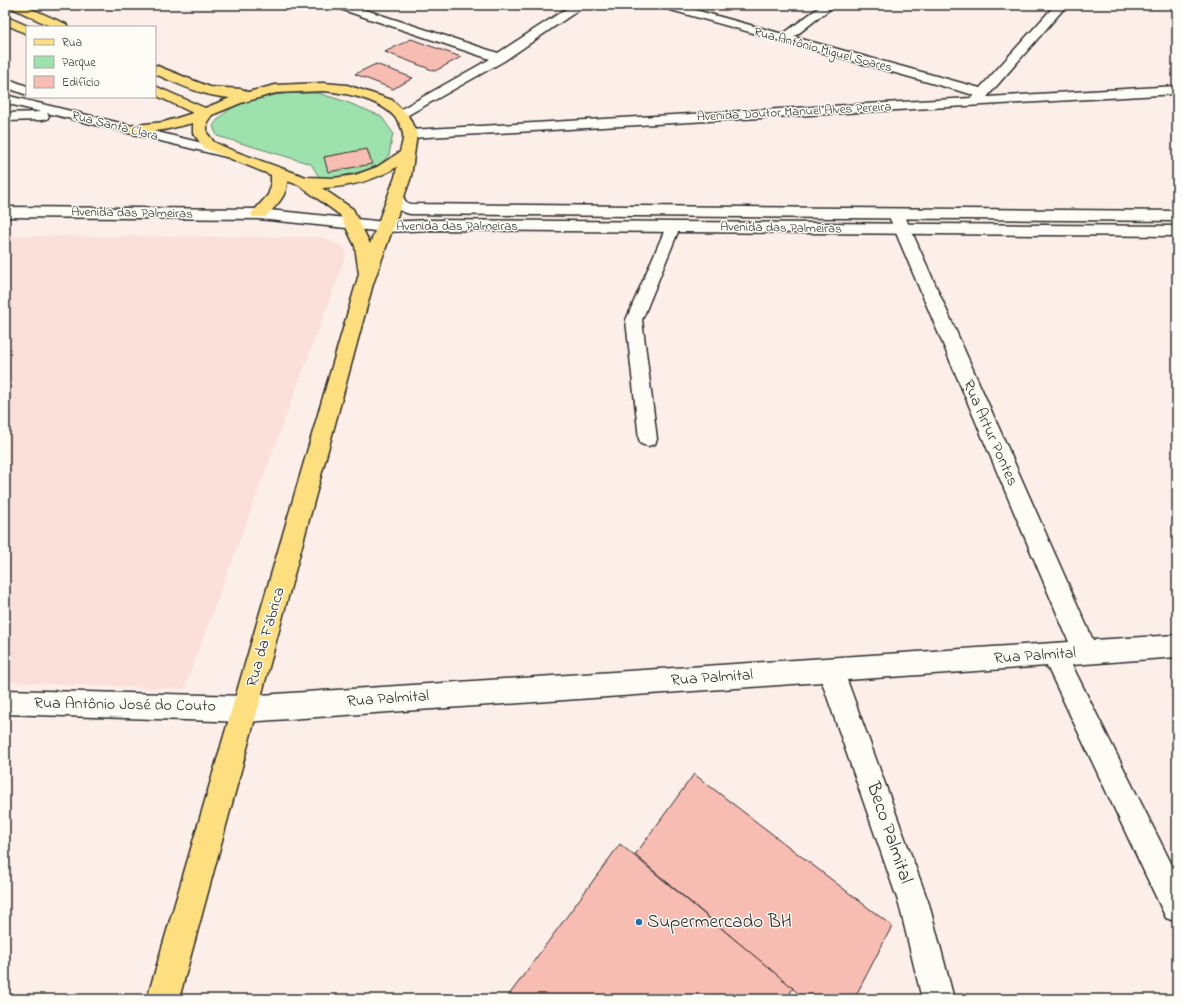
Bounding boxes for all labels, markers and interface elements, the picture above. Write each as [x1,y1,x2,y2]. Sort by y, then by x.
street label: Rua Antônio Miguel Soares [751,22,895,79]
legend [26,26,156,98]
text: Rua [62,34,82,52]
text: Parque [62,54,96,72]
text: Edifício [62,74,100,92]
street label: Avenida Doutor Manuel Alves Pereira [696,97,892,127]
street label: Rua Santa Clara [70,106,160,146]
street label: Avenida das Palmeiras [71,202,193,224]
street label: Avenida das Palmeiras [396,217,518,236]
street label: Avenida das Palmeiras [720,217,842,239]
street label: Rua Artur Pontes [956,376,1024,490]
street label: Rua da Fábrica [240,584,292,690]
street label: Rua Palmital [993,641,1077,671]
street label: Rua Palmital [670,663,754,693]
street label: Rua Palmital [346,684,430,714]
street label: Rua Antônio José do Couto [34,691,216,719]
street label: Beco Palmital [859,778,919,887]
place label: Supermercado BH [647,909,792,936]
marker: Supermercado BH [634,917,644,927]

